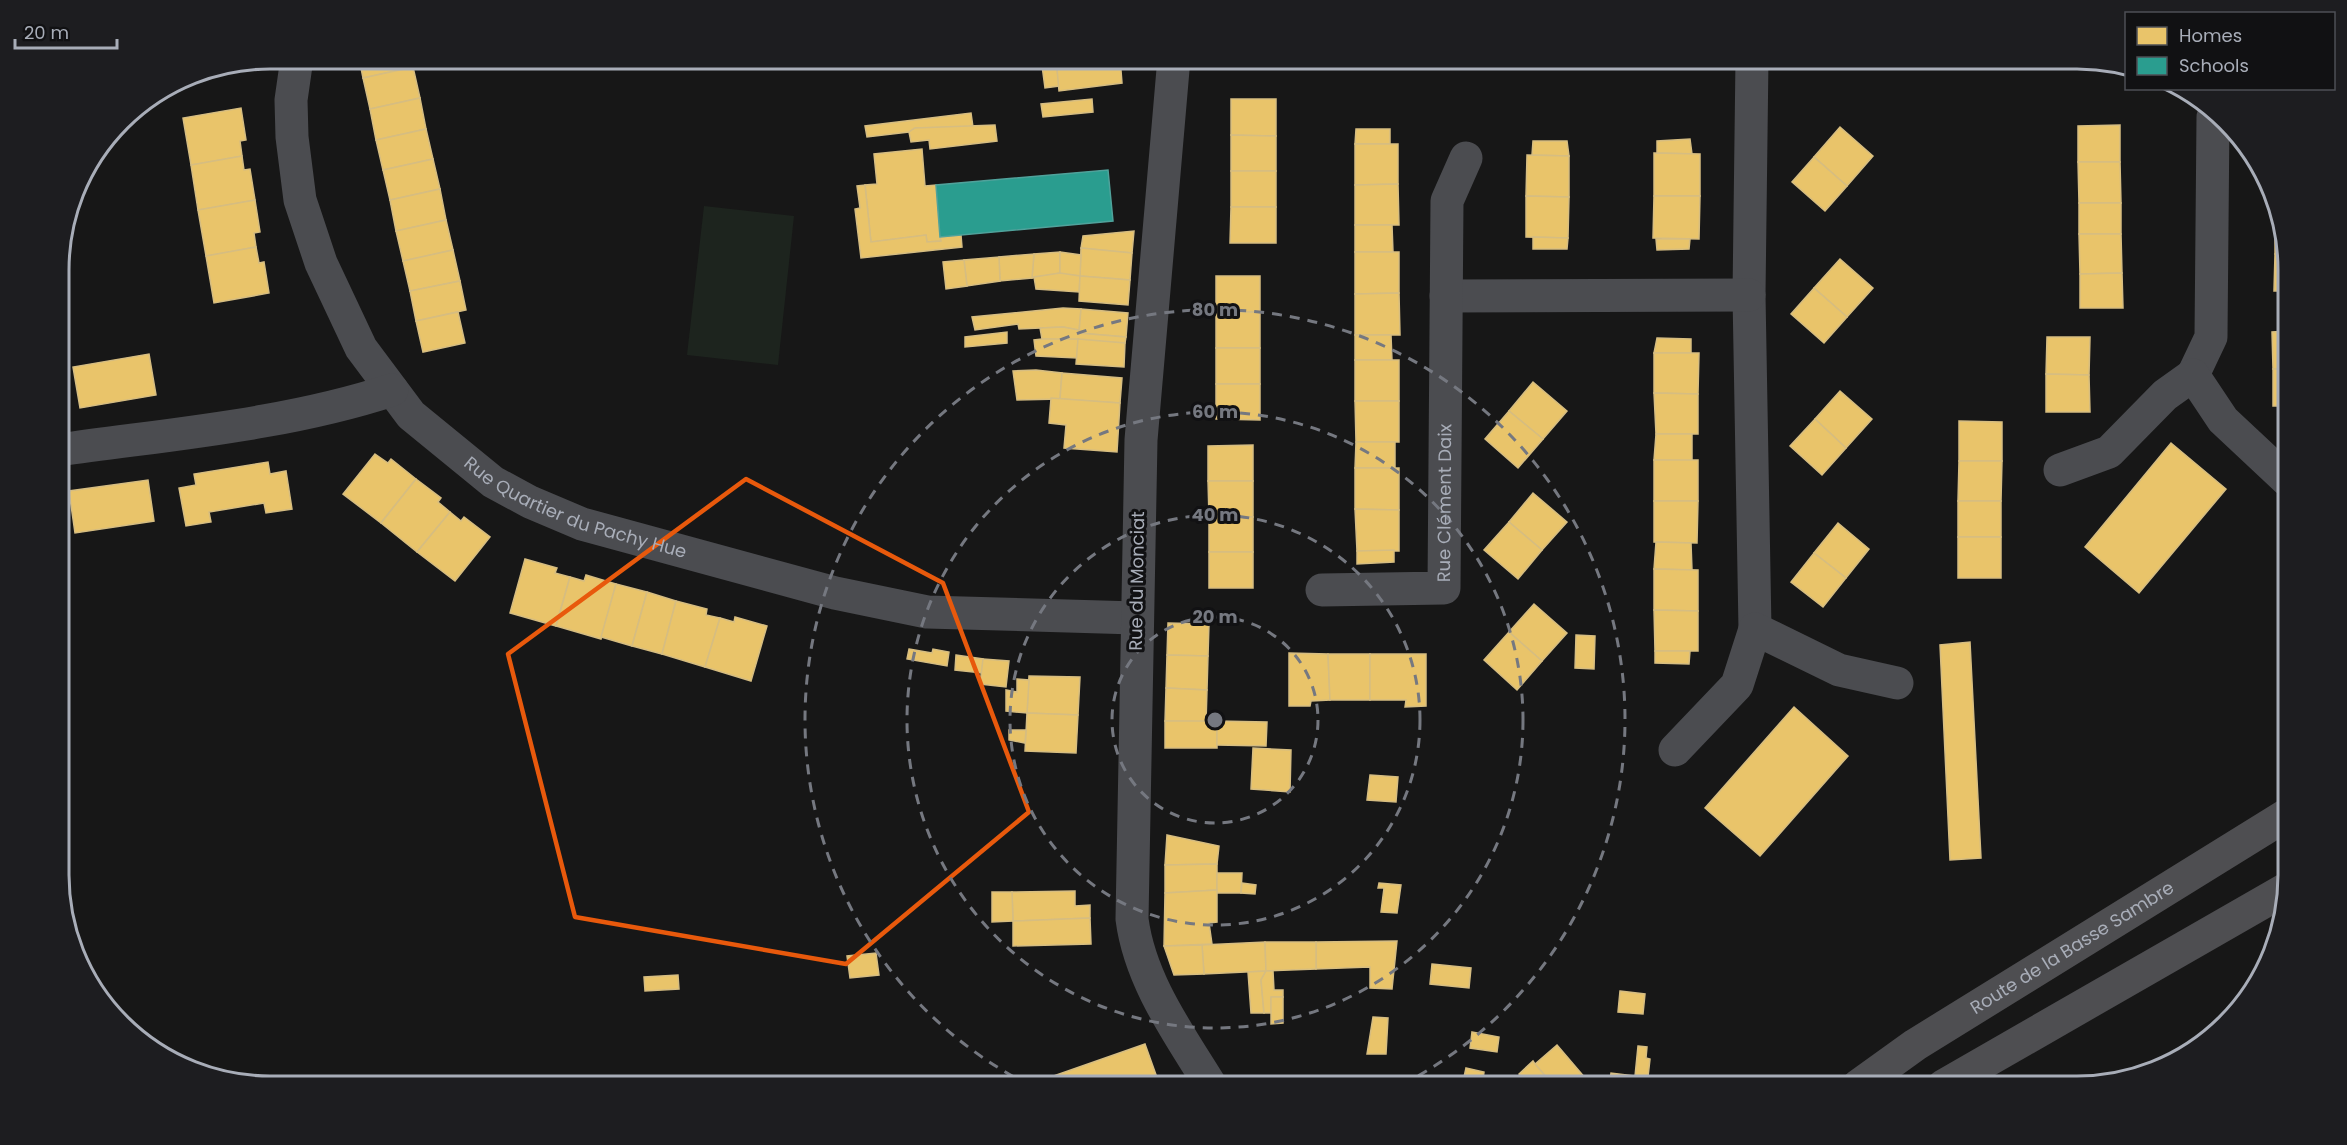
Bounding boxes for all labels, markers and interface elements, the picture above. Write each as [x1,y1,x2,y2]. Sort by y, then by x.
scale bar [15,12,117,50]
legend [2125,12,2335,90]
text: 20 m [24,20,69,45]
text: Homes [2179,23,2242,48]
text: Schools [2179,53,2249,78]
text: 80 m [1192,297,1238,322]
text: 60 m [1192,399,1238,424]
street label: Rue Clément Daix [1431,423,1457,582]
street label: Rue Quartier du Pachy Hue [459,450,690,564]
text: 40 m [1192,502,1238,527]
street label: Rue du Monciat [1123,511,1150,651]
text: 20 m [1193,604,1237,629]
centre of rings [1205,710,1225,730]
street label: Route de la Basse Sambre [1965,875,2179,1020]

